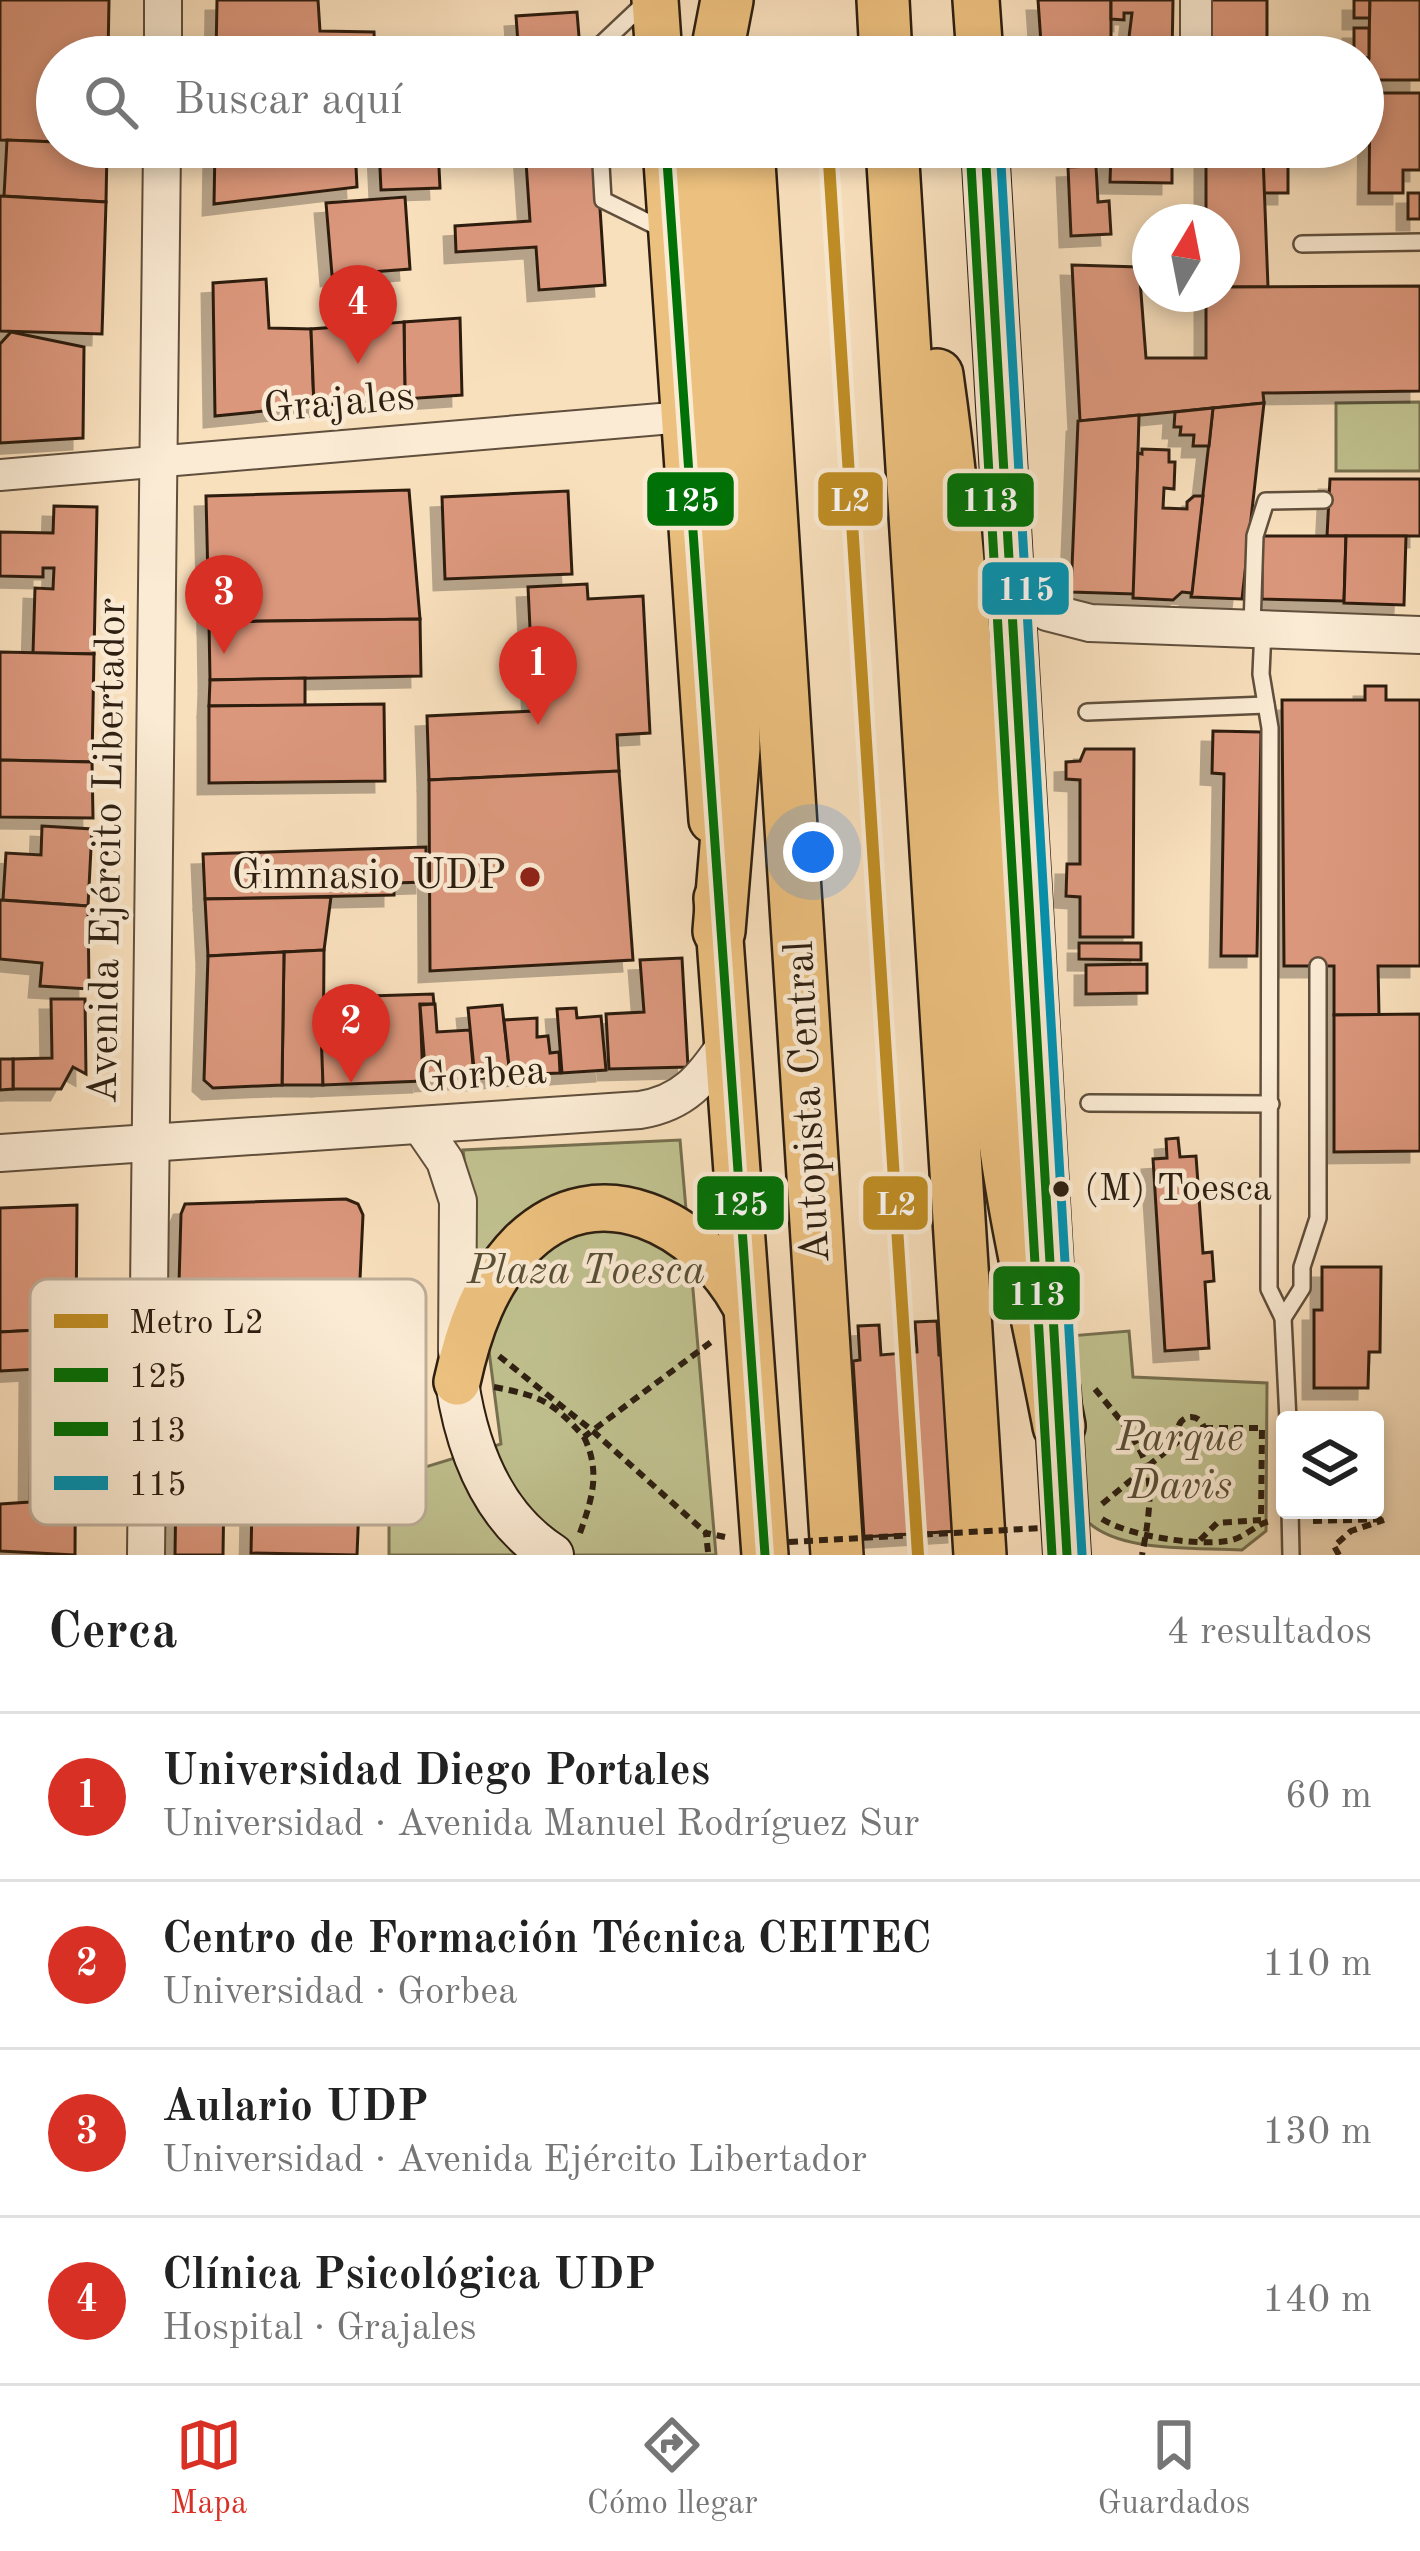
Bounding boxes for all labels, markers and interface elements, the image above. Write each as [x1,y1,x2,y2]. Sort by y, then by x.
search box [36,36,1384,168]
icon: search [78,69,144,135]
text: Buscar aquí [174,79,403,124]
north arrow [1132,204,1240,312]
pin: 4 [319,265,397,364]
street label: Grajales [262,376,416,432]
line badge: 125 [645,470,736,528]
line badge: L2 [816,470,885,528]
line badge: 113 [945,471,1036,529]
text: 125 [662,486,720,519]
text: L2 [829,486,871,519]
text: 113 [961,486,1019,519]
pin: 3 [185,555,263,654]
line badge: 115 [980,560,1071,617]
text: 115 [997,575,1055,608]
street label: Avenida Ejército Libertador [84,598,134,1104]
pin: 1 [499,626,577,725]
your location [783,822,843,882]
place label: Gimnasio UDP [231,856,506,898]
marker: Gimnasio UDP [517,864,543,890]
street label: Autopista Central [780,940,838,1264]
pin: 2 [312,984,390,1083]
street label: Gorbea [416,1051,548,1101]
place label: (M) Toesca [1084,1170,1272,1209]
line badge: 125 [695,1174,786,1232]
line badge: L2 [861,1174,930,1232]
marker: (M) Toesca [1050,1178,1072,1200]
text: 125 [711,1190,769,1223]
text: L2 [875,1190,917,1223]
park label: Plaza Toesca [466,1251,705,1293]
line badge: 113 [991,1264,1082,1322]
legend [30,1279,426,1525]
text: 113 [1008,1280,1066,1313]
text: Metro L2 [129,1308,264,1341]
text: 125 [129,1362,186,1395]
map controls [1276,1411,1384,1519]
button: layers [1276,1411,1384,1519]
text: 113 [129,1416,186,1449]
park label: Parque Davis [1115,1418,1244,1508]
text: 115 [129,1470,186,1503]
text: Cerca [48,1608,178,1659]
text: 4 resultados [1167,1613,1372,1652]
text: Universidad Diego Portales [162,1750,710,1795]
text: 1 [76,1777,98,1816]
text: 60 m [1285,1777,1372,1816]
text: Universidad · Avenida Manuel Rodríguez Sur [162,1805,919,1844]
text: Centro de Formación Técnica CEITEC [162,1918,931,1963]
text: 2 [76,1945,98,1984]
text: 110 m [1262,1945,1372,1984]
text: Universidad · Gorbea [162,1973,518,2012]
text: Aulario UDP [162,2086,428,2131]
text: 3 [76,2113,98,2152]
text: 130 m [1262,2113,1372,2152]
text: Universidad · Avenida Ejército Libertador [162,2141,867,2180]
text: Clínica Psicológica UDP [162,2254,656,2299]
text: 4 [76,2281,98,2320]
text: 140 m [1262,2281,1372,2320]
text: Hospital · Grajales [162,2309,476,2348]
tab: Mapa [170,2412,247,2525]
tab: Cómo llegar [587,2412,758,2525]
tab: Guardados [1097,2412,1250,2525]

